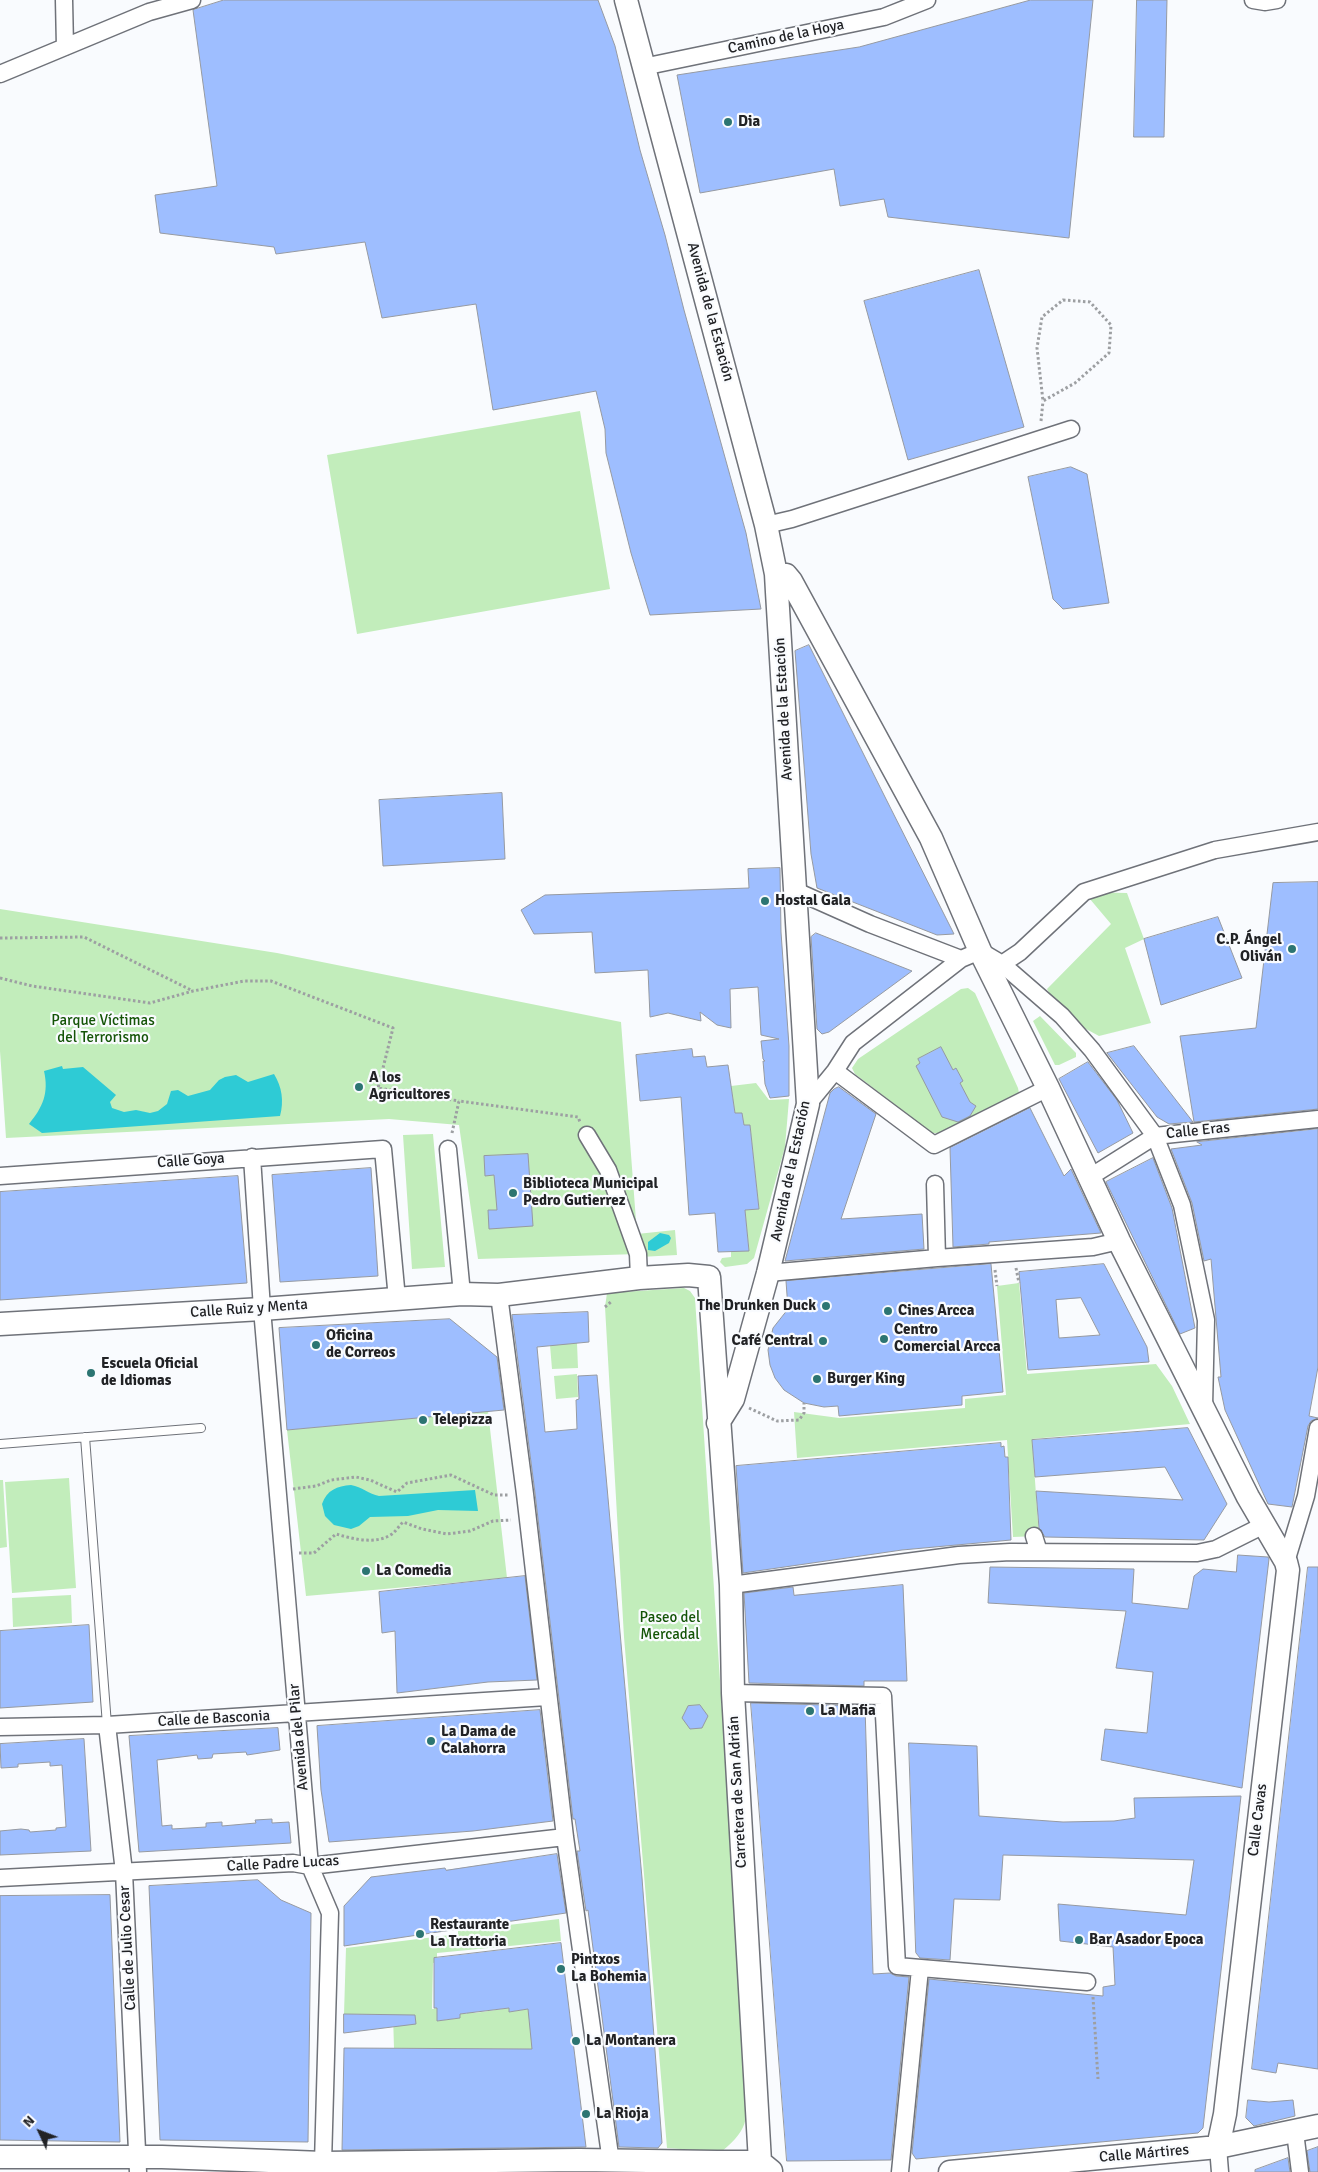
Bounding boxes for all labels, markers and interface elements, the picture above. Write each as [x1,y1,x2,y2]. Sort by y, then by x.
street label: Camino de la Hoya [726,16,846,58]
place label: Dia [738,113,760,131]
marker: Dia [722,116,734,128]
street label: Avenida de la Estación [683,240,737,384]
street label: Avenida de la Estación [771,637,797,781]
place label: Hostal Gala [775,892,851,910]
marker: Hostal Gala [759,895,771,907]
place label: C.P. Ángel Oliván [1216,931,1282,966]
marker: C.P. Ángel Oliván [1286,943,1298,955]
park label: Parque Víctimas del Terrorismo [51,1012,155,1047]
place label: A los Agricultores [369,1069,450,1104]
marker: A los Agricultores [353,1081,365,1093]
street label: Avenida de la Estación [767,1099,815,1243]
street label: Calle Eras [1165,1119,1231,1143]
street label: Calle Goya [157,1150,225,1172]
place label: Biblioteca Municipal Pedro Gutierrez [523,1175,658,1210]
marker: Biblioteca Municipal Pedro Gutierrez [507,1187,519,1199]
street label: Calle Ruiz y Menta [190,1296,308,1322]
place label: The Drunken Duck [697,1297,816,1315]
marker: The Drunken Duck [820,1300,832,1312]
place label: Cines Arcca [898,1302,974,1320]
marker: Cines Arcca [882,1305,894,1317]
place label: Centro Comercial Arcca [894,1321,1001,1356]
place label: Oficina de Correos [326,1327,395,1362]
place label: Café Central [732,1332,813,1350]
marker: Centro Comercial Arcca [878,1333,890,1345]
marker: Café Central [817,1335,829,1347]
marker: Oficina de Correos [310,1339,322,1351]
place label: Escuela Oficial de Idiomas [101,1355,198,1390]
marker: Escuela Oficial de Idiomas [85,1367,97,1379]
place label: Burger King [827,1370,905,1388]
marker: Burger King [811,1373,823,1385]
place label: Telepizza [433,1411,493,1429]
marker: Telepizza [417,1414,429,1426]
place label: La Comedia [376,1562,452,1580]
marker: La Comedia [360,1565,372,1577]
park label: Paseo del Mercadal [640,1609,700,1644]
street label: Avenida del Pilar [285,1683,313,1791]
place label: La Mafia [820,1702,876,1720]
marker: La Mafia [804,1705,816,1717]
street label: Calle de Basconia [157,1707,271,1731]
street label: Carretera de San Adrián [725,1715,751,1869]
place label: La Dama de Calahorra [441,1723,516,1758]
marker: La Dama de Calahorra [425,1735,437,1747]
street label: Calle Cavas [1245,1783,1271,1857]
street label: Calle Padre Lucas [226,1852,340,1876]
street label: Calle de Julio Cesar [116,1885,140,2011]
place label: Restaurante La Trattoria [430,1916,509,1951]
marker: Restaurante La Trattoria [414,1928,426,1940]
place label: Bar Asador Epoca [1089,1931,1203,1949]
marker: Bar Asador Epoca [1073,1934,1085,1946]
place label: Pintxos La Bohemia [571,1951,647,1986]
marker: Pintxos La Bohemia [555,1963,567,1975]
place label: La Montanera [586,2032,676,2050]
marker: La Montanera [570,2035,582,2047]
place label: La Rioja [596,2105,649,2123]
north arrow [15,2107,65,2157]
marker: La Rioja [580,2108,592,2120]
text: N [19,2112,38,2131]
street label: Calle Mártires [1098,2141,1190,2167]

